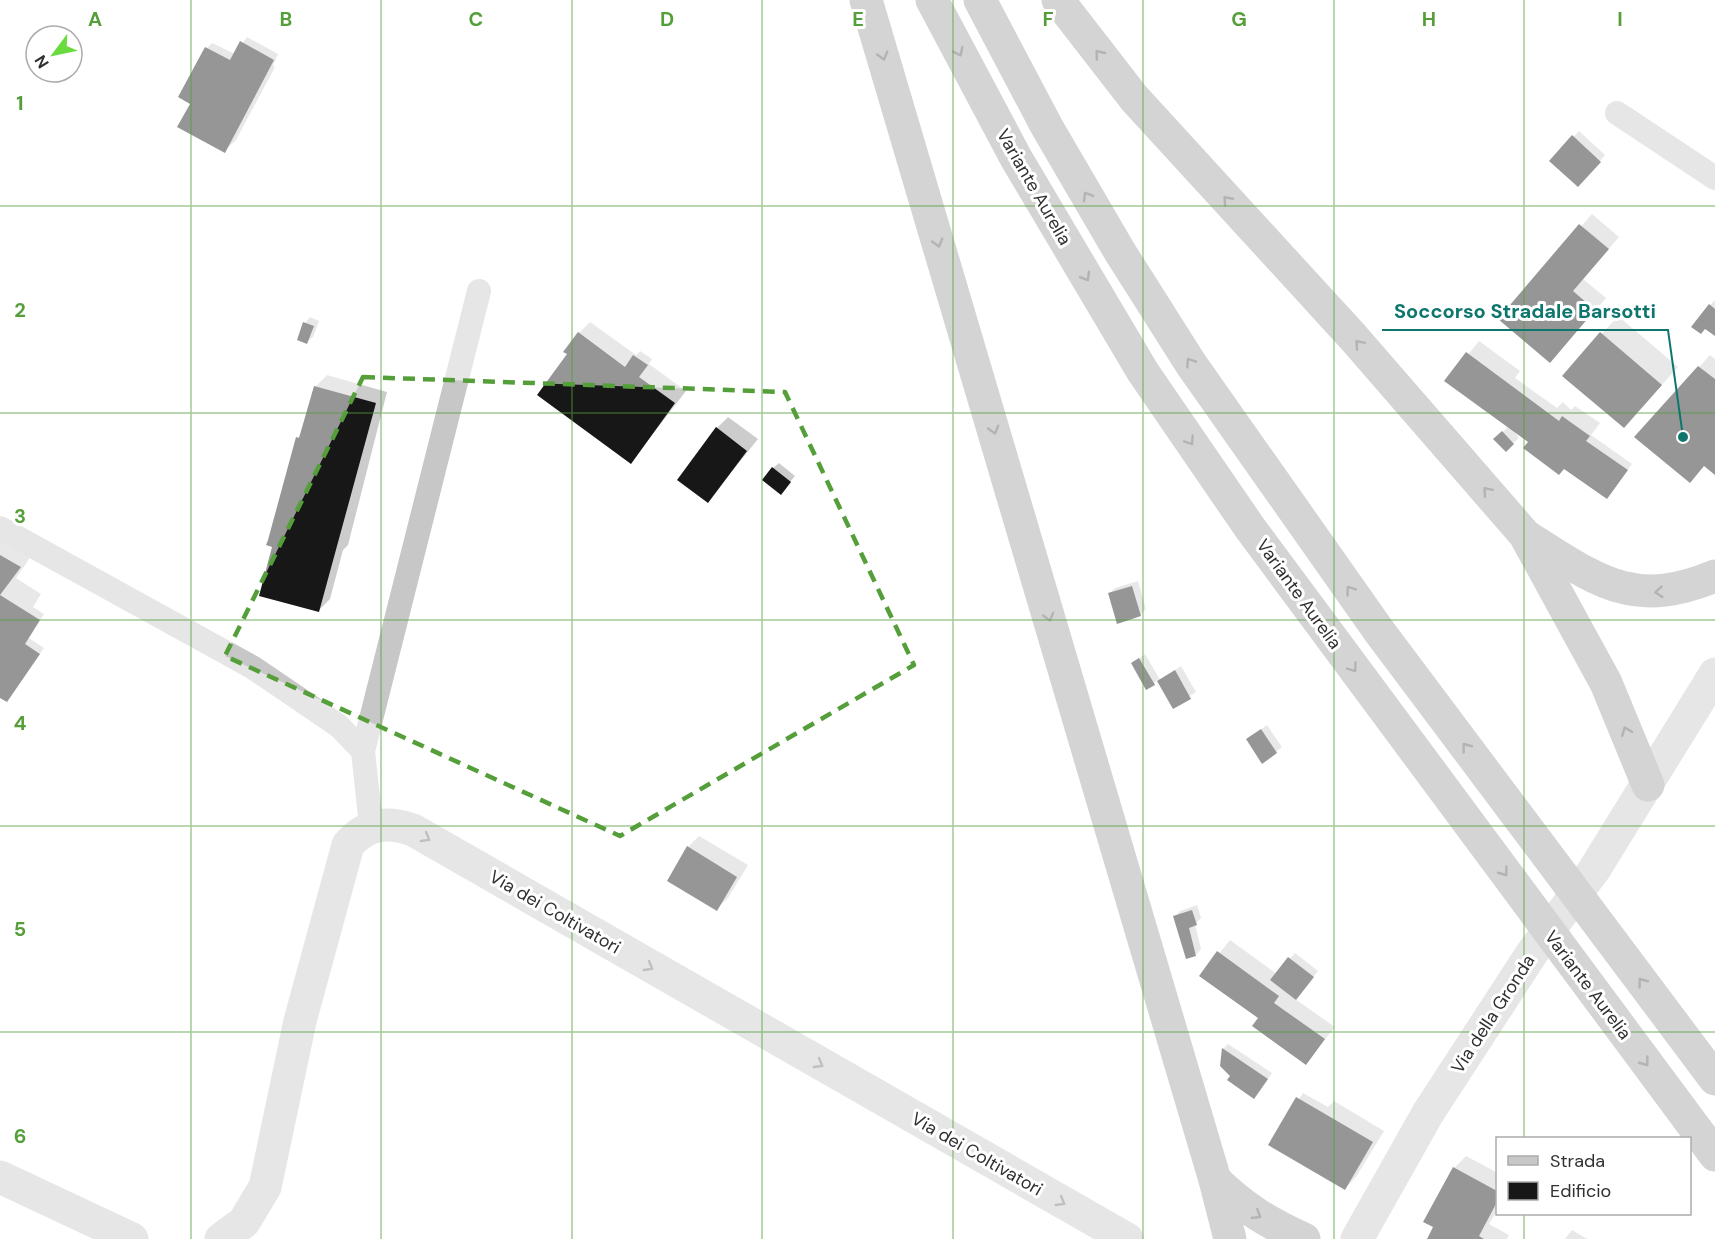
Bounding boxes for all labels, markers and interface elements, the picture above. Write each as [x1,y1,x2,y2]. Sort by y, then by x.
text: A [88,6,102,32]
text: B [280,6,292,32]
text: C [469,6,483,32]
text: D [660,6,674,32]
text: E [852,6,864,32]
text: F [1042,6,1054,32]
text: G [1231,6,1247,32]
text: H [1422,6,1436,32]
text: I [1617,6,1623,32]
north arrow [24,24,84,84]
one-way arrow [952,46,963,57]
one-way arrow [1095,49,1106,60]
one-way arrow [876,50,888,61]
text: N [30,51,54,72]
text: 1 [16,90,24,116]
street label: Variante Aurelia [991,124,1077,250]
one-way arrow [1083,192,1095,202]
one-way arrow [1224,196,1235,207]
one-way arrow [931,237,943,248]
one-way arrow [1078,271,1090,281]
callout: Soccorso Stradale Barsotti [1382,292,1668,330]
text: 2 [14,297,26,323]
text: Soccorso Stradale Barsotti [1394,298,1656,324]
one-way arrow [1355,340,1366,351]
one-way arrow [1186,358,1197,369]
one-way arrow [986,425,999,435]
one-way arrow [1183,435,1195,445]
one-way arrow [1483,487,1494,498]
text: 3 [14,503,26,529]
street label: Variante Aurelia [1251,534,1347,654]
one-way arrow [1654,585,1664,598]
one-way arrow [1346,586,1357,597]
one-way arrow [1042,611,1054,622]
one-way arrow [1346,661,1357,672]
text: 4 [14,710,27,736]
one-way arrow [1621,726,1633,737]
one-way arrow [1463,742,1474,753]
one-way arrow [420,830,430,842]
street label: Via dei Coltivatori [485,865,625,959]
one-way arrow [1497,865,1508,876]
text: 5 [14,916,26,942]
street label: Variante Aurelia [1539,926,1637,1044]
street label: Via della Gronda [1446,950,1540,1078]
one-way arrow [643,959,654,971]
one-way arrow [1639,977,1650,988]
one-way arrow [1638,1056,1649,1067]
one-way arrow [812,1057,823,1068]
street label: Via dei Coltivatori [907,1107,1047,1201]
text: 6 [14,1123,26,1149]
legend [1496,1137,1691,1215]
text: Strada [1550,1149,1605,1173]
text: Edificio [1550,1179,1611,1203]
one-way arrow [1055,1194,1065,1206]
one-way arrow [1250,1207,1261,1218]

